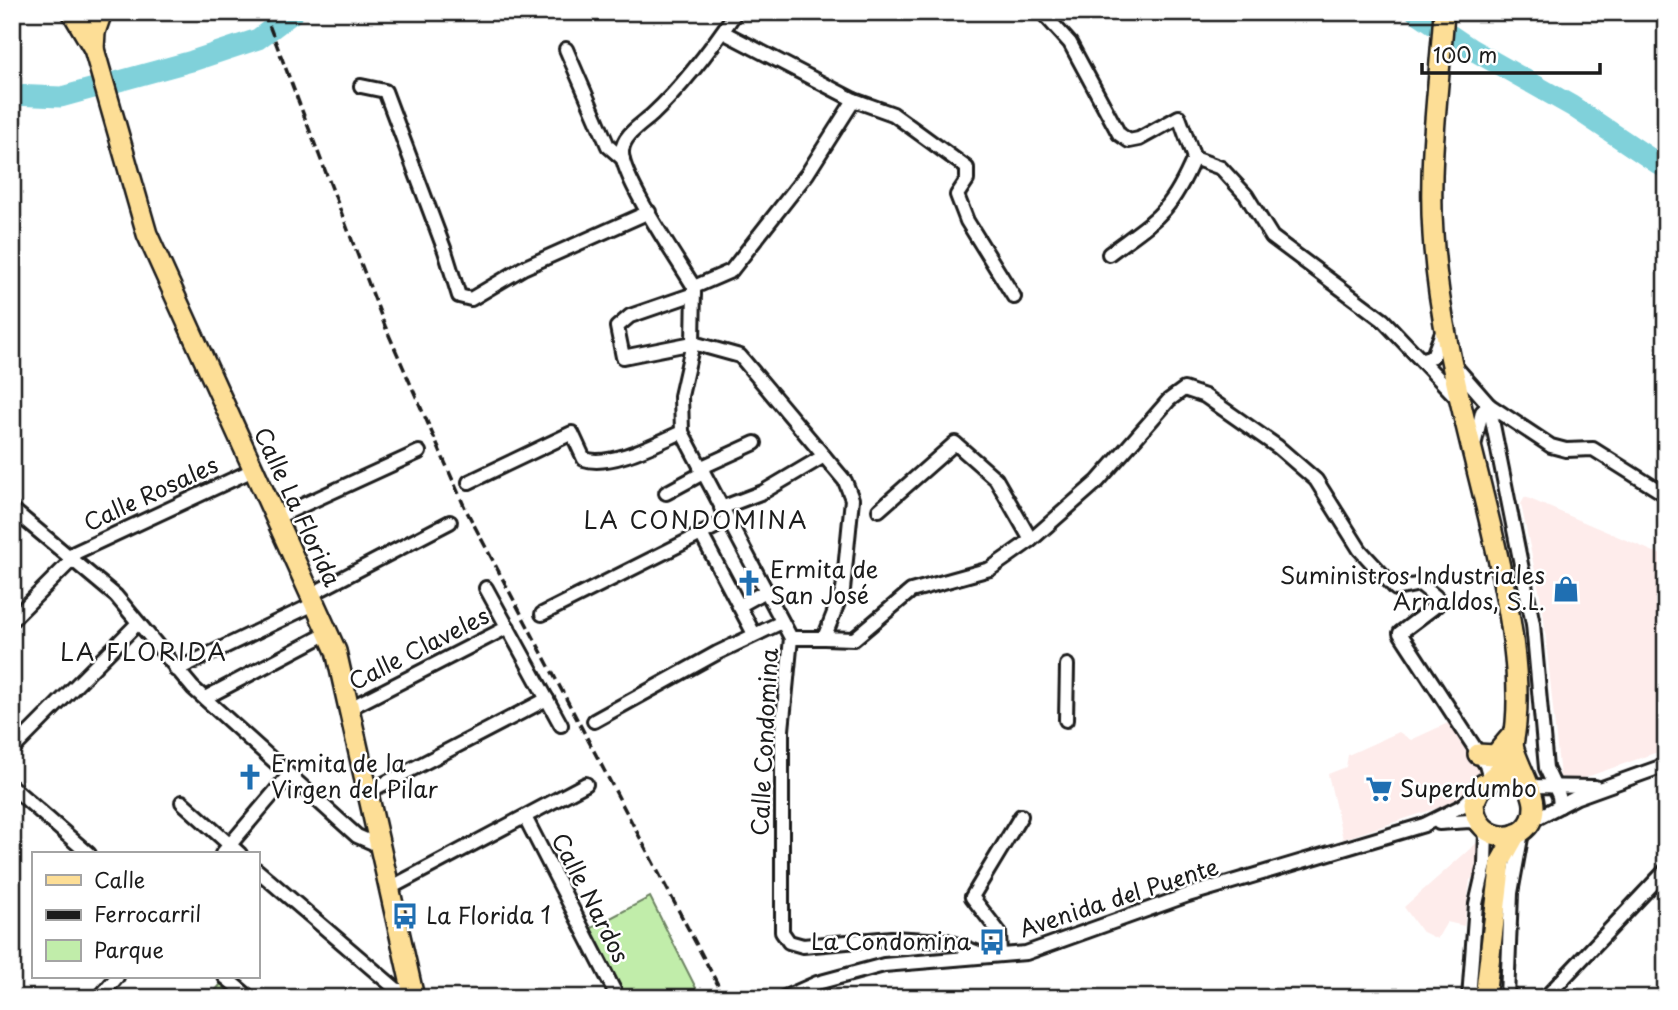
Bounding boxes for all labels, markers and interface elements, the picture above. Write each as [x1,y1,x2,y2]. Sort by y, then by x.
scale bar [1422,32,1601,76]
text: 100 m [1433,38,1497,70]
street label: Calle La Florida [246,421,351,592]
street label: Calle Rosales [77,446,223,539]
district label: LA CONDOMINA [583,501,809,537]
place label: Ermita de San José [770,551,878,612]
place label: Suministros Industriales Arnaldos, S.L. [1280,557,1545,618]
church icon: Ermita de San José [734,568,764,598]
shop icon: Suministros Industriales Arnaldos, S.L. [1551,574,1581,604]
street label: Calle Claveles [342,597,495,698]
district label: LA FLORIDA [60,633,228,669]
street label: Calle Condomina [741,647,786,837]
place label: Ermita de la Virgen del Pilar [271,745,439,806]
church icon: Ermita de la Virgen del Pilar [235,762,265,792]
place label: Superdumbo [1400,770,1537,805]
supermarket icon: Superdumbo [1364,774,1394,804]
street label: Calle Nardos [544,826,639,968]
street label: Avenida del Puente [1014,848,1223,945]
legend [32,852,259,978]
text: Calle [94,863,145,895]
text: Ferrocarril [94,897,201,929]
place label: La Florida 1 [426,897,551,932]
bus stop icon: La Florida 1 [390,901,420,931]
place label: La Condomina [811,923,972,958]
bus stop icon: La Condomina [977,927,1007,957]
text: Parque [94,933,164,965]

